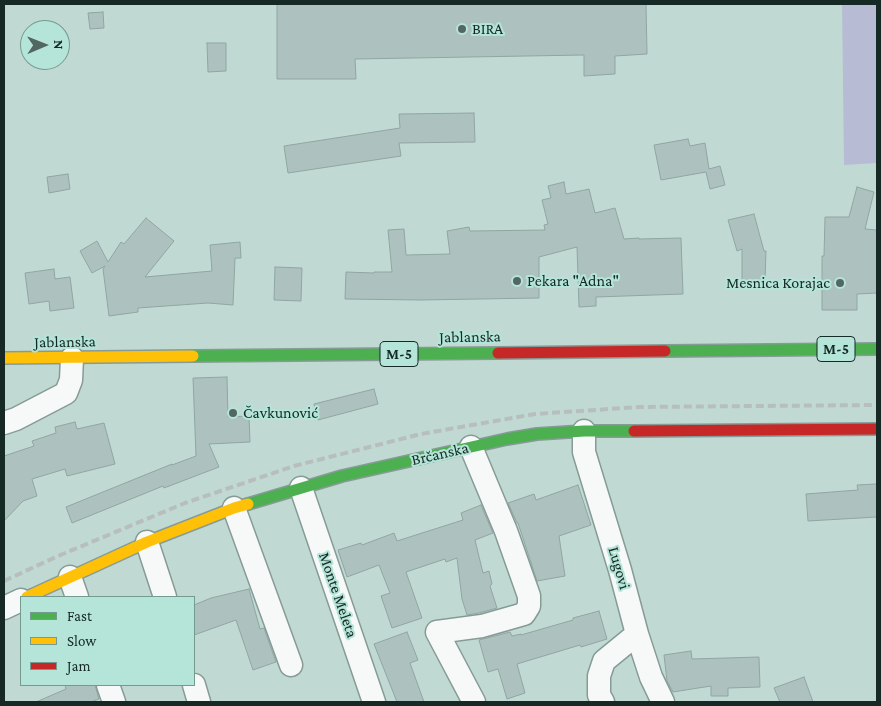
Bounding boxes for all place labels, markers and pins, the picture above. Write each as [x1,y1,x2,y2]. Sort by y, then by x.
place label: BIRA [472,19,503,39]
marker: BIRA [456,23,468,35]
place label: Pekara "Adna" [527,271,619,291]
place label: Mesnica Korajac [726,273,830,293]
marker: Pekara "Adna" [511,275,523,287]
marker: Mesnica Korajac [834,277,846,289]
place label: Čavkunović [243,403,318,423]
marker: Čavkunović [227,407,239,419]

